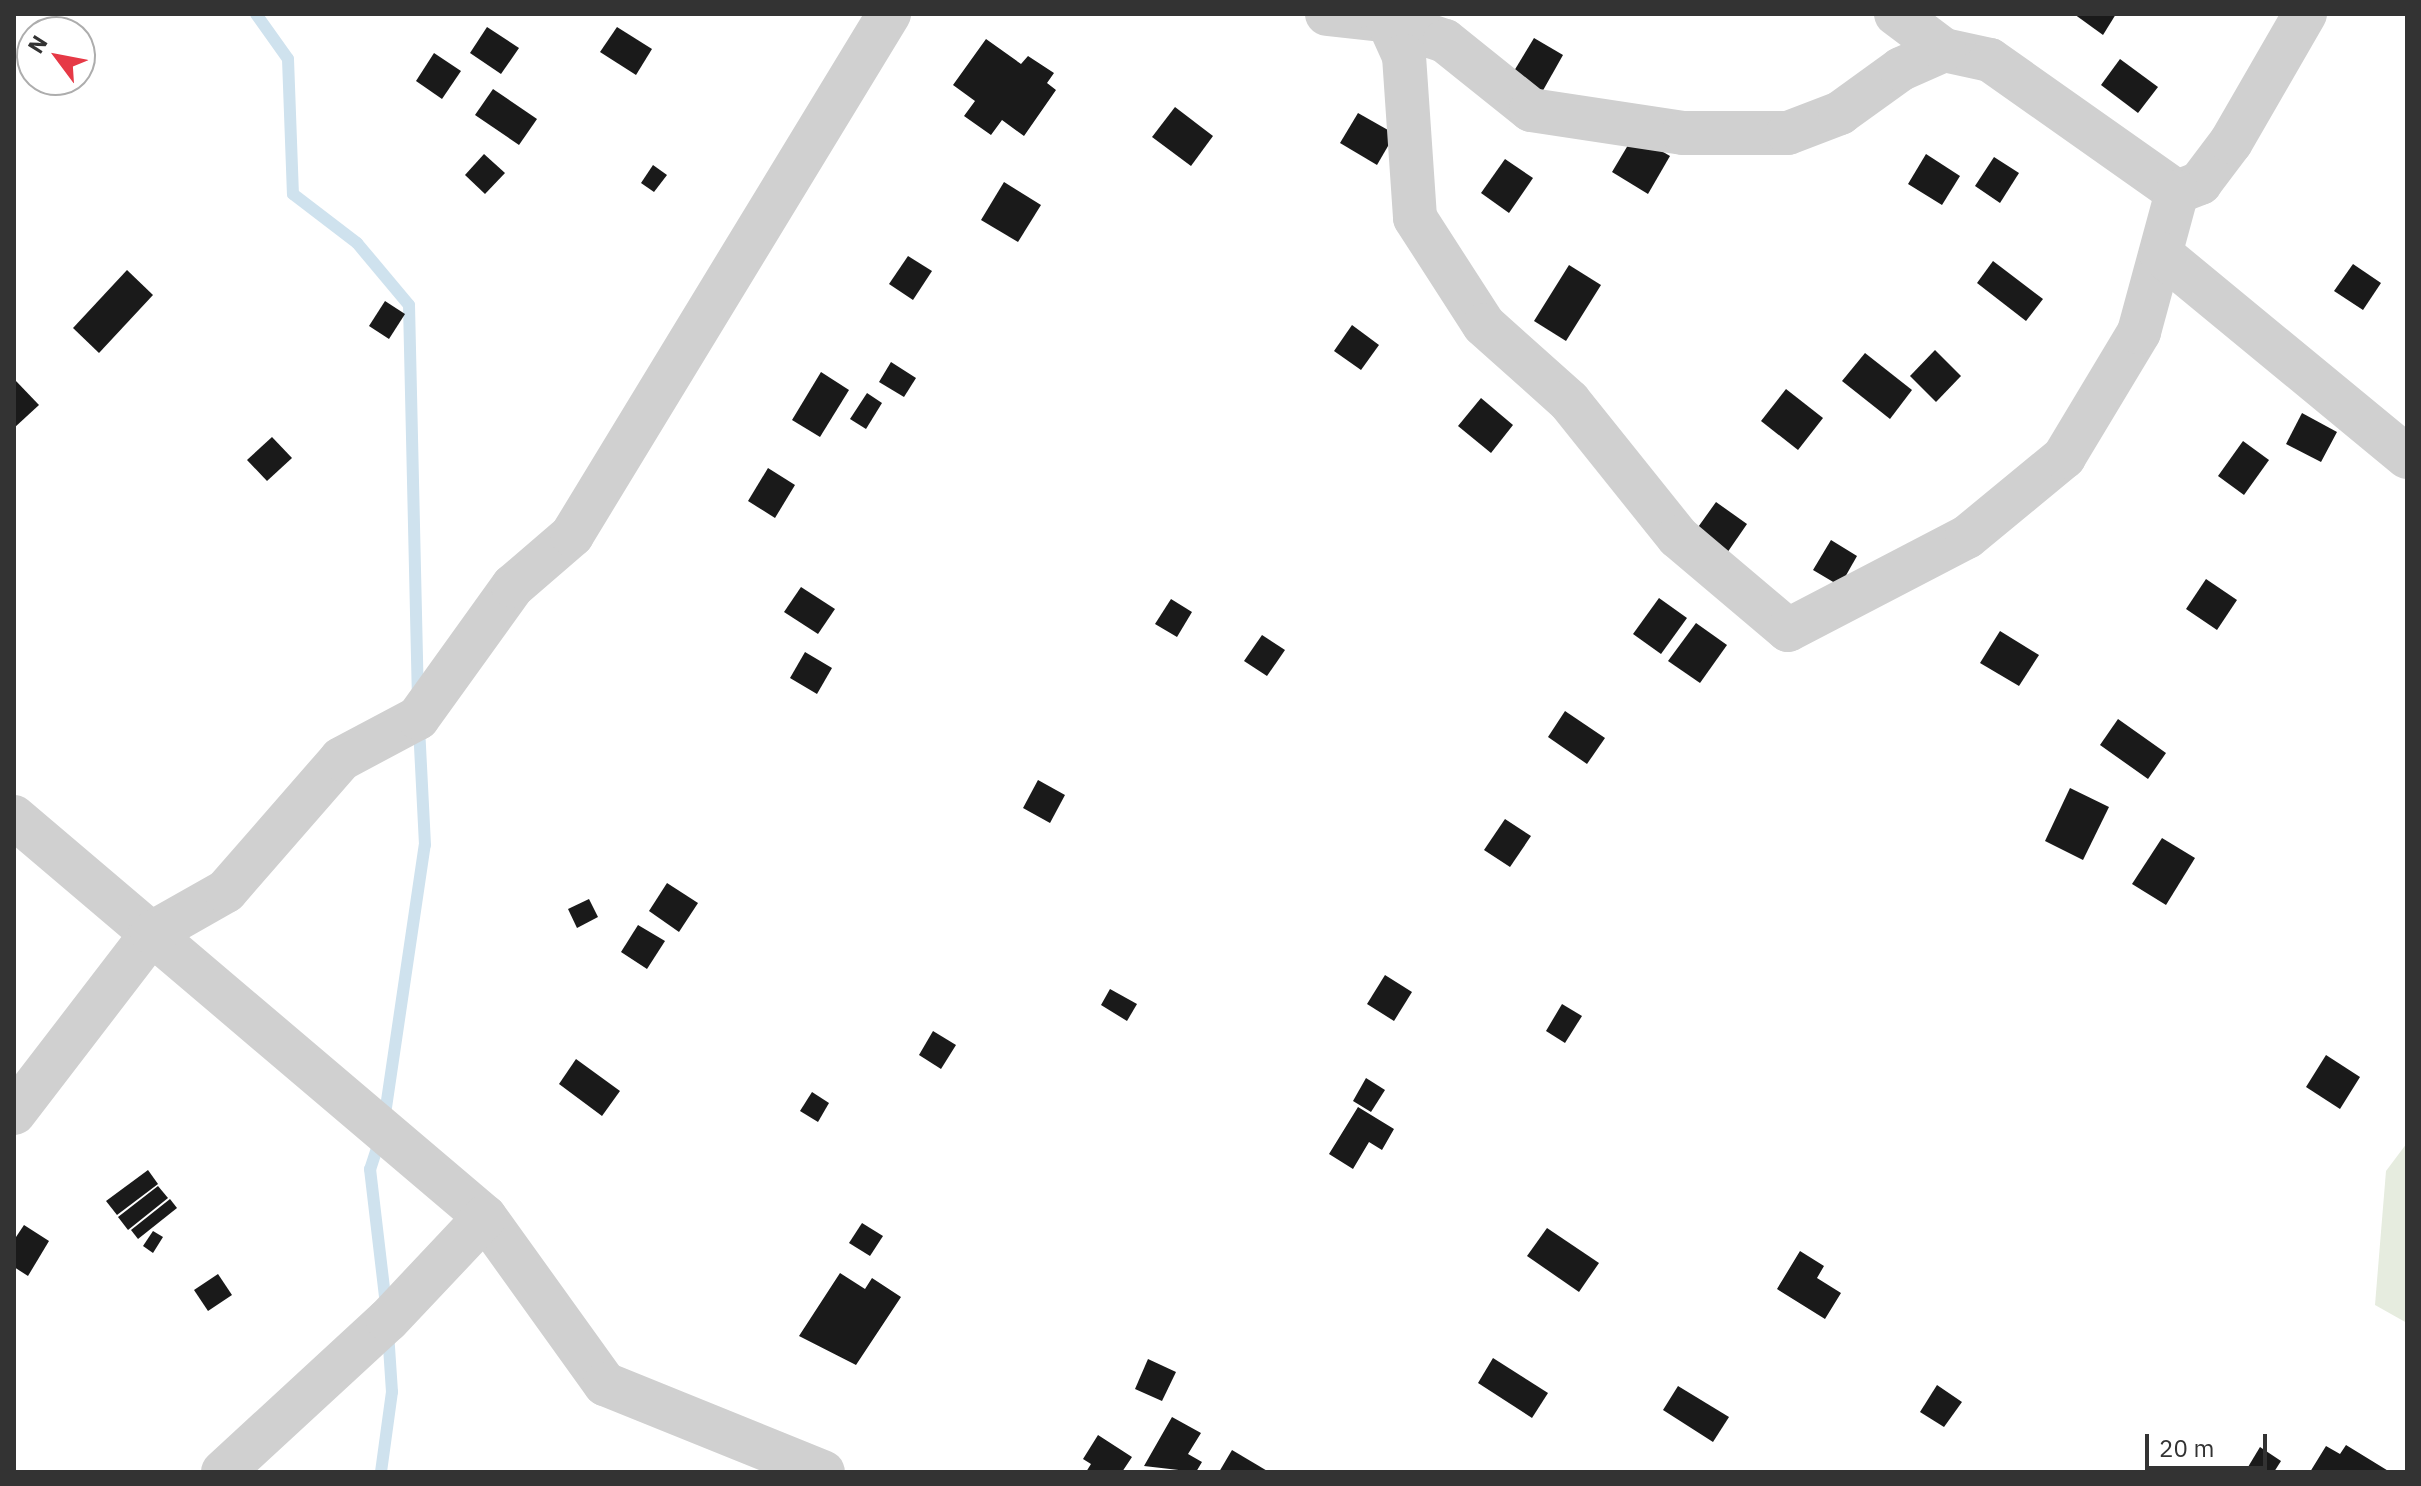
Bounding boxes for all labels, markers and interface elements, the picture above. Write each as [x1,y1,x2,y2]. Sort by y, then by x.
north arrow [16,16,96,96]
text: N [20,30,53,59]
scale bar [2149,1418,2271,1468]
text: 20 m [2159,1432,2214,1464]

